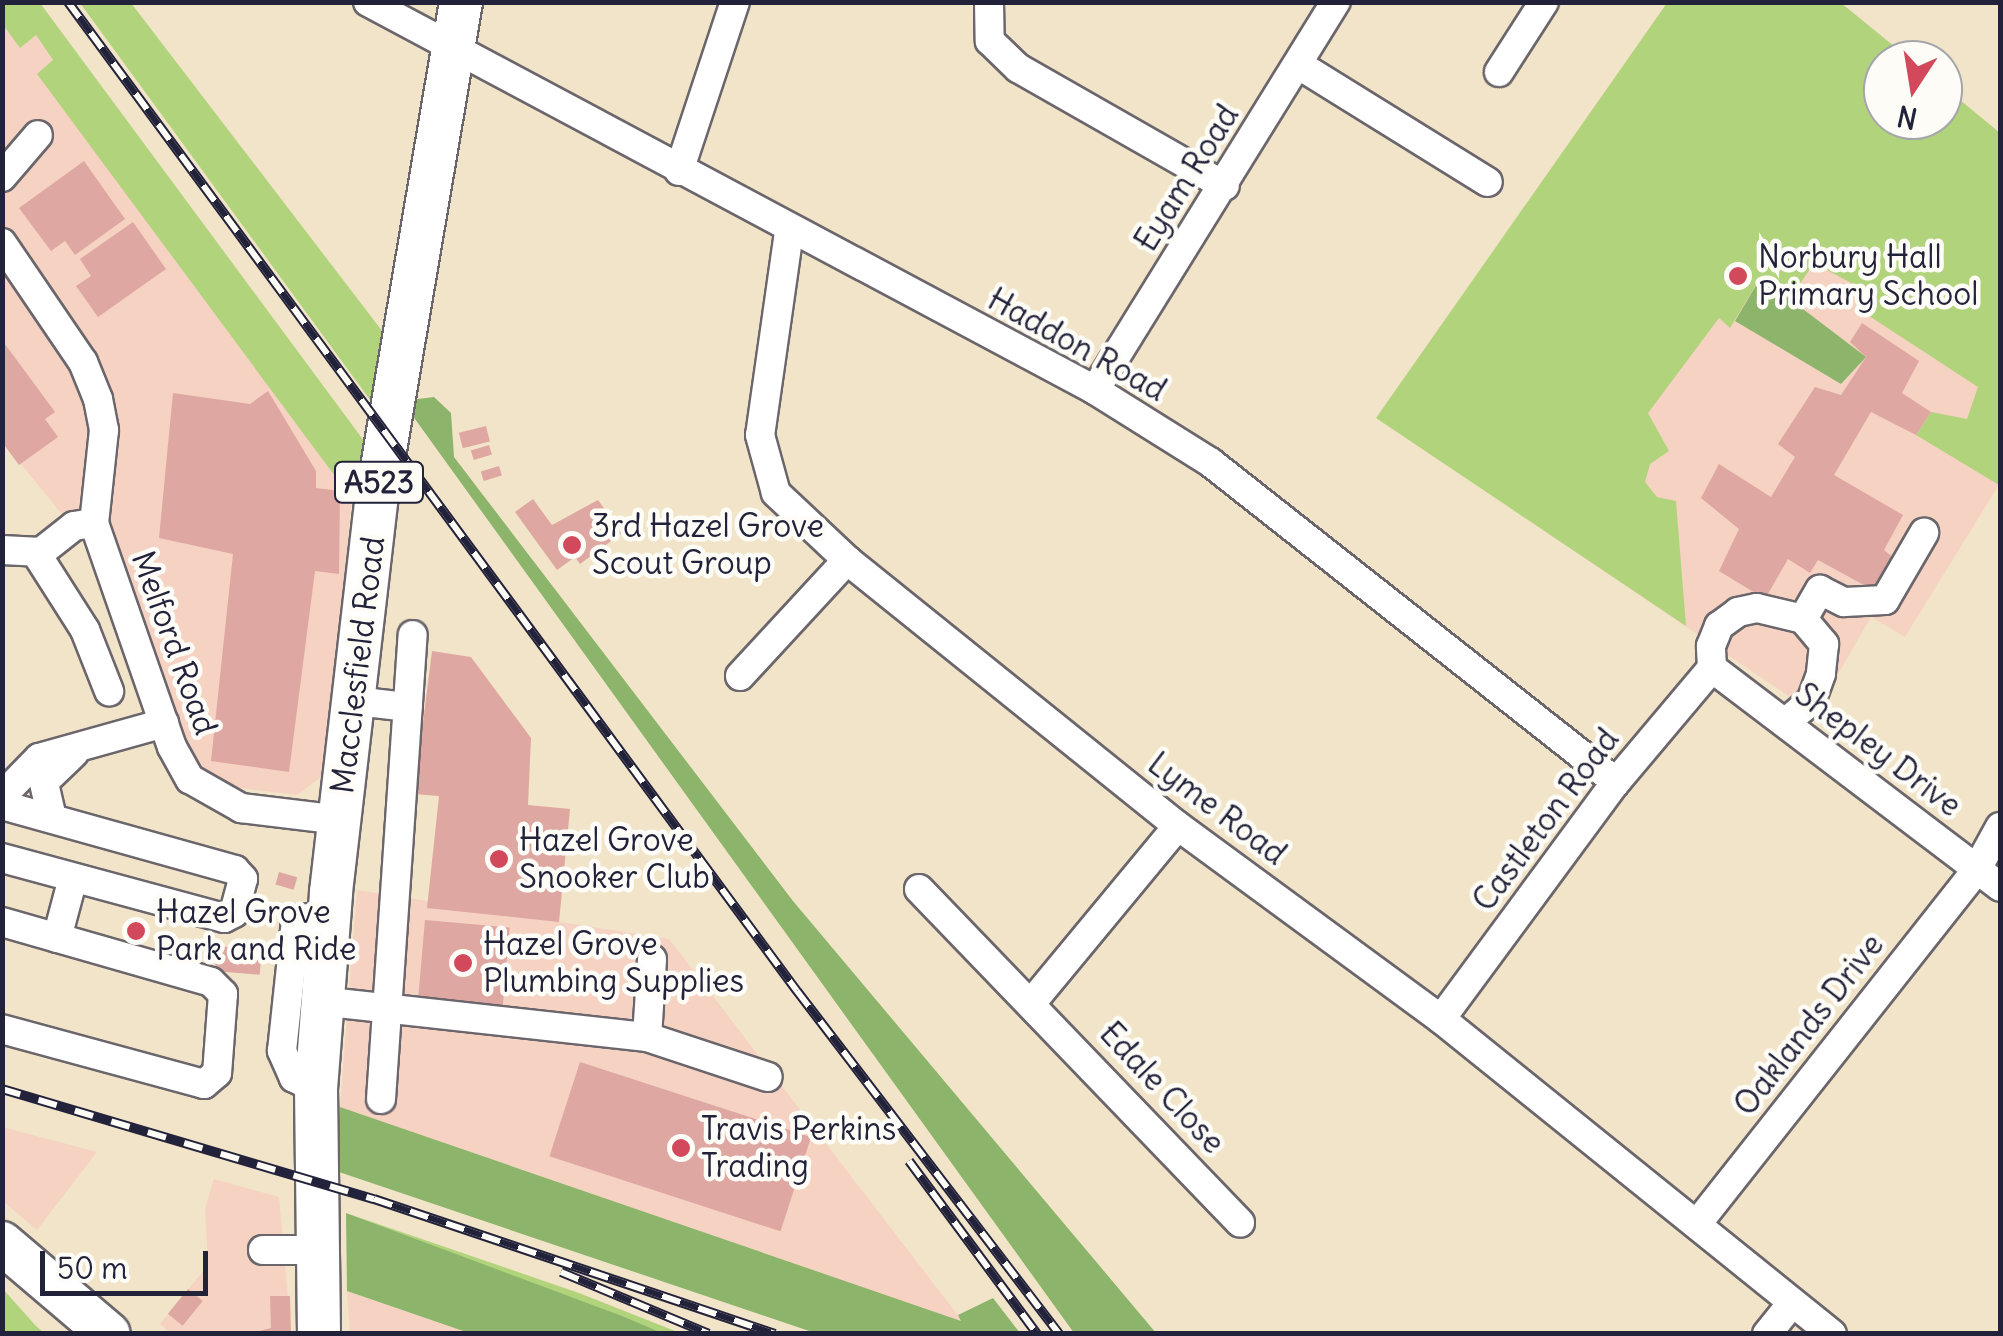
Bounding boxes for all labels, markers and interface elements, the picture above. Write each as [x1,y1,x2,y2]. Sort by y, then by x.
north arrow [1863,40,1963,140]
street label: Eyam Road [1127,98,1247,258]
text: N [1894,98,1920,137]
place label: Norbury Hall Primary School [1758,239,1978,314]
marker: Norbury Hall Primary School [1727,265,1749,287]
street label: Haddon Road [981,280,1173,410]
road number: A523 [334,457,424,507]
place label: 3rd Hazel Grove Scout Group [592,508,824,583]
street label: Macclesfield Road [323,534,393,796]
marker: 3rd Hazel Grove Scout Group [561,534,583,556]
street label: Melford Road [123,546,225,740]
street label: Shepley Drive [1788,675,1968,825]
street label: Castleton Road [1465,721,1627,919]
street label: Lyme Road [1140,745,1294,873]
place label: Hazel Grove Snooker Club [519,822,710,897]
marker: Hazel Grove Snooker Club [488,848,510,870]
place label: Hazel Grove Park and Ride [156,894,356,969]
marker: Hazel Grove Park and Ride [125,920,147,942]
place label: Hazel Grove Plumbing Supplies [483,926,744,1001]
street label: Oaklands Drive [1726,926,1892,1124]
marker: Hazel Grove Plumbing Supplies [452,952,474,974]
street label: Edale Close [1092,1014,1232,1162]
place label: Travis Perkins Trading [701,1111,896,1186]
marker: Travis Perkins Trading [670,1137,692,1159]
scale bar [45,1231,212,1293]
text: 50 m [57,1249,127,1287]

